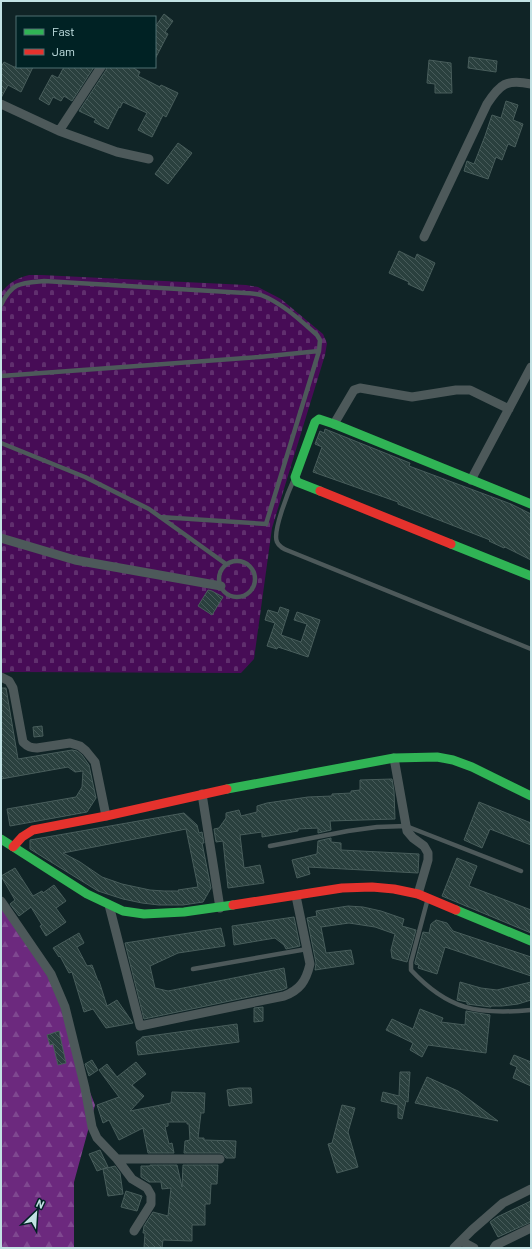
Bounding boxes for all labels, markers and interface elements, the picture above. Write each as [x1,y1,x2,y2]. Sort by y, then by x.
legend [16,16,156,68]
text: Fast [52,24,75,38]
text: Jam [52,44,75,58]
north arrow [16,1193,56,1233]
text: N [34,1196,47,1211]

